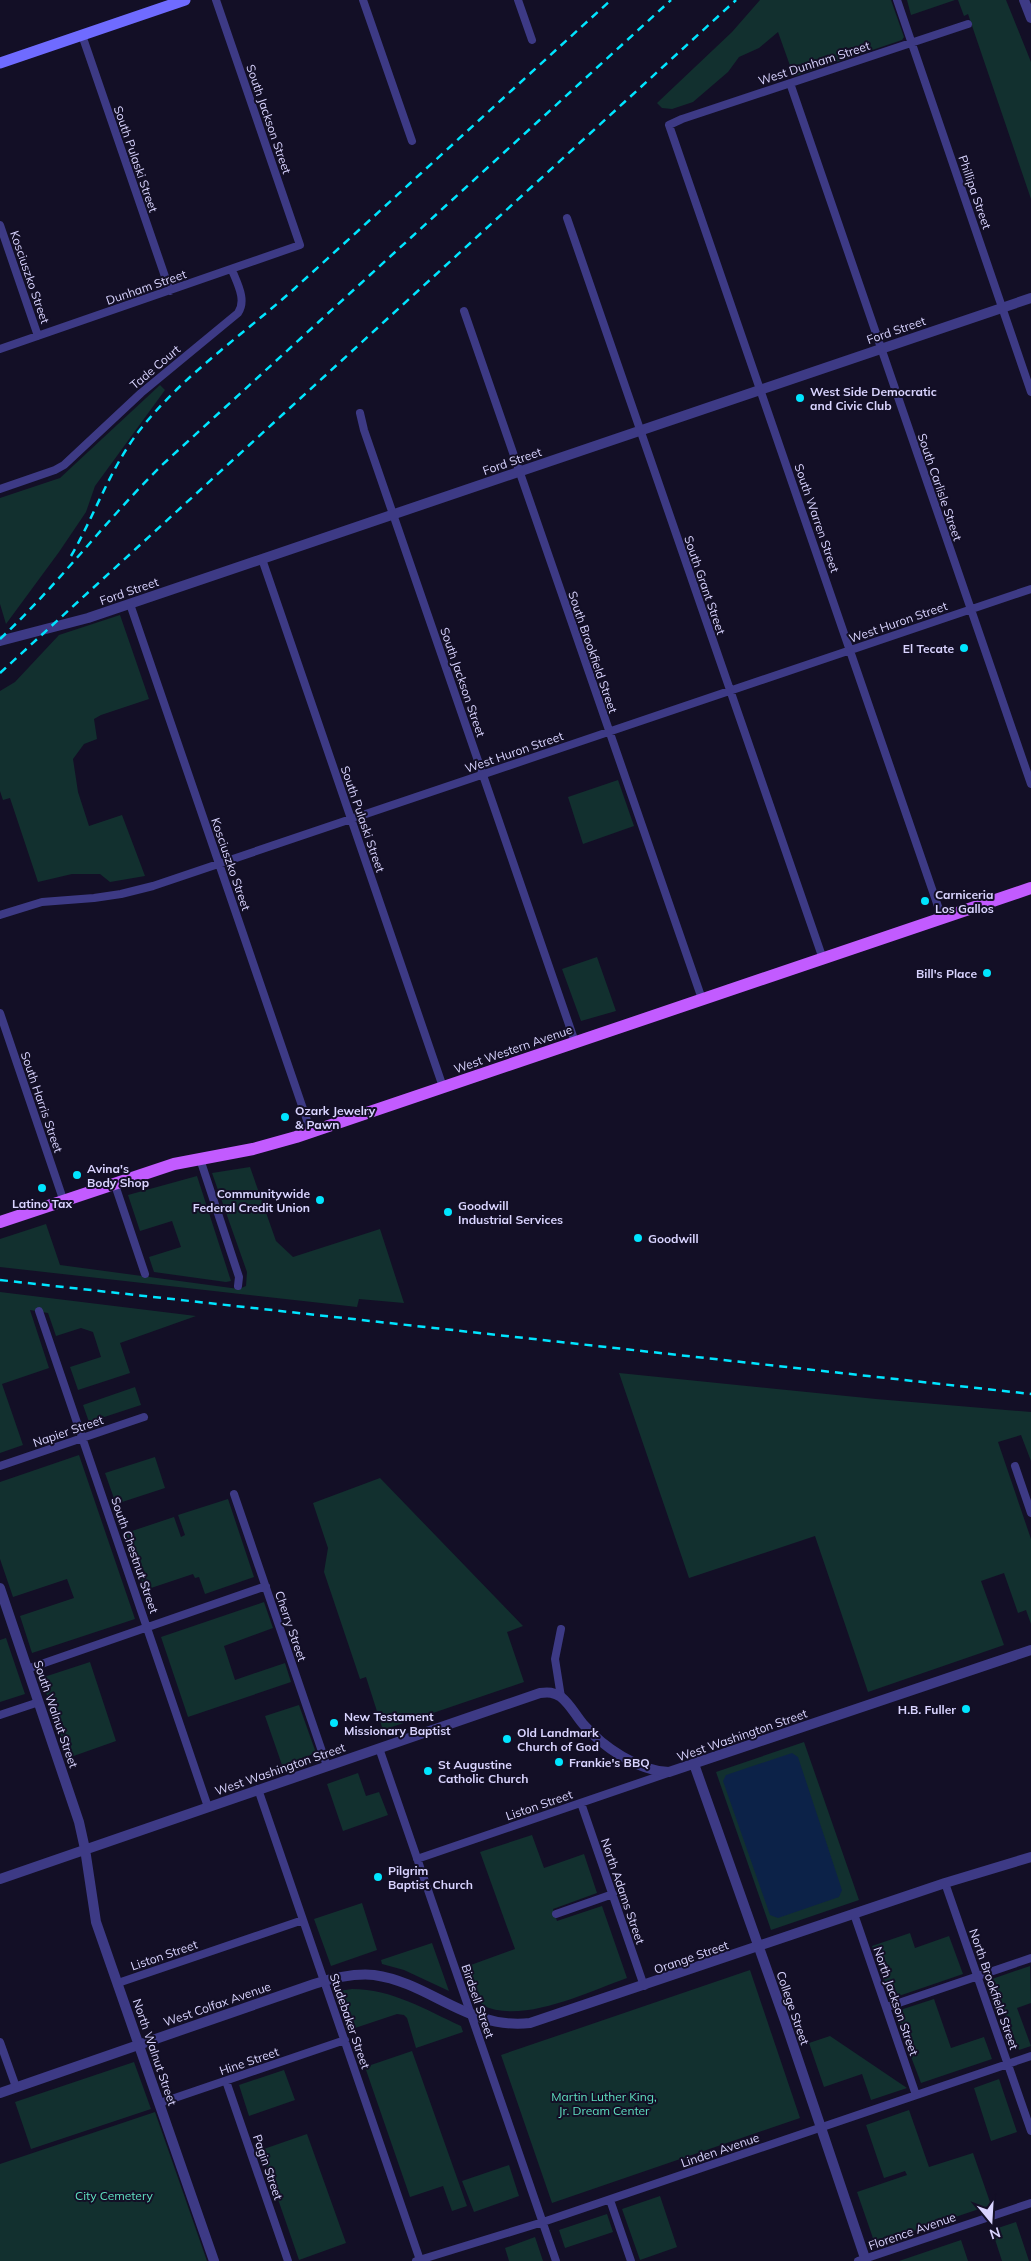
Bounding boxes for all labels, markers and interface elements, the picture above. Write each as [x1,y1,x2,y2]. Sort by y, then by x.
street label: West Dunham Street [756,38,872,88]
street label: South Jackson Street [243,62,295,176]
street label: South Pulaski Street [111,104,161,214]
street label: Phillipa Street [955,153,995,231]
street label: Kosciuszko Street [7,229,53,325]
street label: Dunham Street [104,266,188,308]
street label: Ford Street [865,313,927,347]
street label: Tade Court [127,342,183,392]
place label: West Side Democratic and Civic Club [810,384,937,413]
marker: West Side Democratic and Civic Club [794,392,806,404]
street label: South Carlisle Street [915,431,965,543]
street label: Ford Street [481,444,543,478]
street label: South Warren Street [791,462,843,574]
street label: South Grant Street [681,534,729,636]
street label: Ford Street [98,574,160,608]
street label: South Brookfield Street [565,589,621,715]
street label: West Huron Street [847,598,949,646]
street label: South Jackson Street [437,625,489,739]
place label: El Tecate [903,641,954,656]
marker: El Tecate [958,642,970,654]
street label: West Huron Street [463,728,565,776]
street label: South Pulaski Street [338,764,388,874]
street label: Kosciuszko Street [208,816,254,912]
place label: Carniceria Los Gallos [935,887,994,916]
marker: Carniceria Los Gallos [919,895,931,907]
place label: Bill's Place [916,966,977,981]
marker: Bill's Place [981,967,993,979]
street label: West Western Avenue [452,1022,574,1076]
street label: South Harris Street [18,1050,66,1154]
place label: Ozark Jewelry & Pawn [295,1103,376,1132]
marker: Ozark Jewelry & Pawn [279,1111,291,1123]
place label: Avina's Body Shop [87,1161,149,1190]
marker: Avina's Body Shop [71,1169,83,1181]
marker: Latino Tax [36,1182,48,1194]
place label: Communitywide Federal Credit Union [193,1186,310,1215]
marker: Communitywide Federal Credit Union [314,1194,326,1206]
place label: Latino Tax [12,1196,72,1211]
place label: Goodwill Industrial Services [458,1198,563,1227]
marker: Goodwill Industrial Services [442,1206,454,1218]
place label: Goodwill [648,1231,699,1246]
marker: Goodwill [632,1232,644,1244]
street label: Napier Street [31,1412,105,1450]
street label: South Chestnut Street [108,1495,162,1615]
street label: Cherry Street [272,1589,310,1663]
street label: South Walnut Street [31,1658,81,1770]
place label: H.B. Fuller [898,1702,956,1717]
marker: H.B. Fuller [960,1703,972,1715]
street label: West Washington Street [675,1706,809,1764]
place label: New Testament Missionary Baptist [344,1709,451,1738]
marker: New Testament Missionary Baptist [328,1717,340,1729]
place label: Old Landmark Church of God [517,1725,599,1754]
marker: Old Landmark Church of God [501,1733,513,1745]
street label: West Washington Street [213,1740,347,1798]
place label: Frankie's BBQ [569,1755,650,1770]
marker: Frankie's BBQ [553,1756,565,1768]
place label: St Augustine Catholic Church [438,1757,528,1786]
marker: St Augustine Catholic Church [422,1765,434,1777]
street label: Liston Street [504,1787,574,1823]
street label: North Adams Street [598,1836,648,1946]
place label: Pilgrim Baptist Church [388,1863,473,1892]
marker: Pilgrim Baptist Church [372,1871,384,1883]
street label: North Brookfield Street [966,1927,1022,2051]
street label: Liston Street [129,1937,199,1973]
street label: Orange Street [652,1937,730,1977]
street label: North Jackson Street [870,1945,922,2057]
street label: Birdsell Street [458,1962,498,2040]
street label: College Street [773,1969,813,2047]
street label: Studebaker Street [327,1971,373,2071]
street label: West Colfax Avenue [161,1979,273,2029]
street label: North Walnut Street [130,1997,180,2107]
street label: Hine Street [217,2044,281,2078]
park label: Martin Luther King, Jr. Dream Center [551,2089,657,2118]
street label: Linden Avenue [679,2130,761,2170]
street label: Pagin Street [250,2132,286,2202]
park label: City Cemetery [75,2188,154,2203]
north arrow [966,2196,1016,2246]
street label: Florence Avenue [866,2209,958,2253]
text: N [987,2223,1003,2244]

